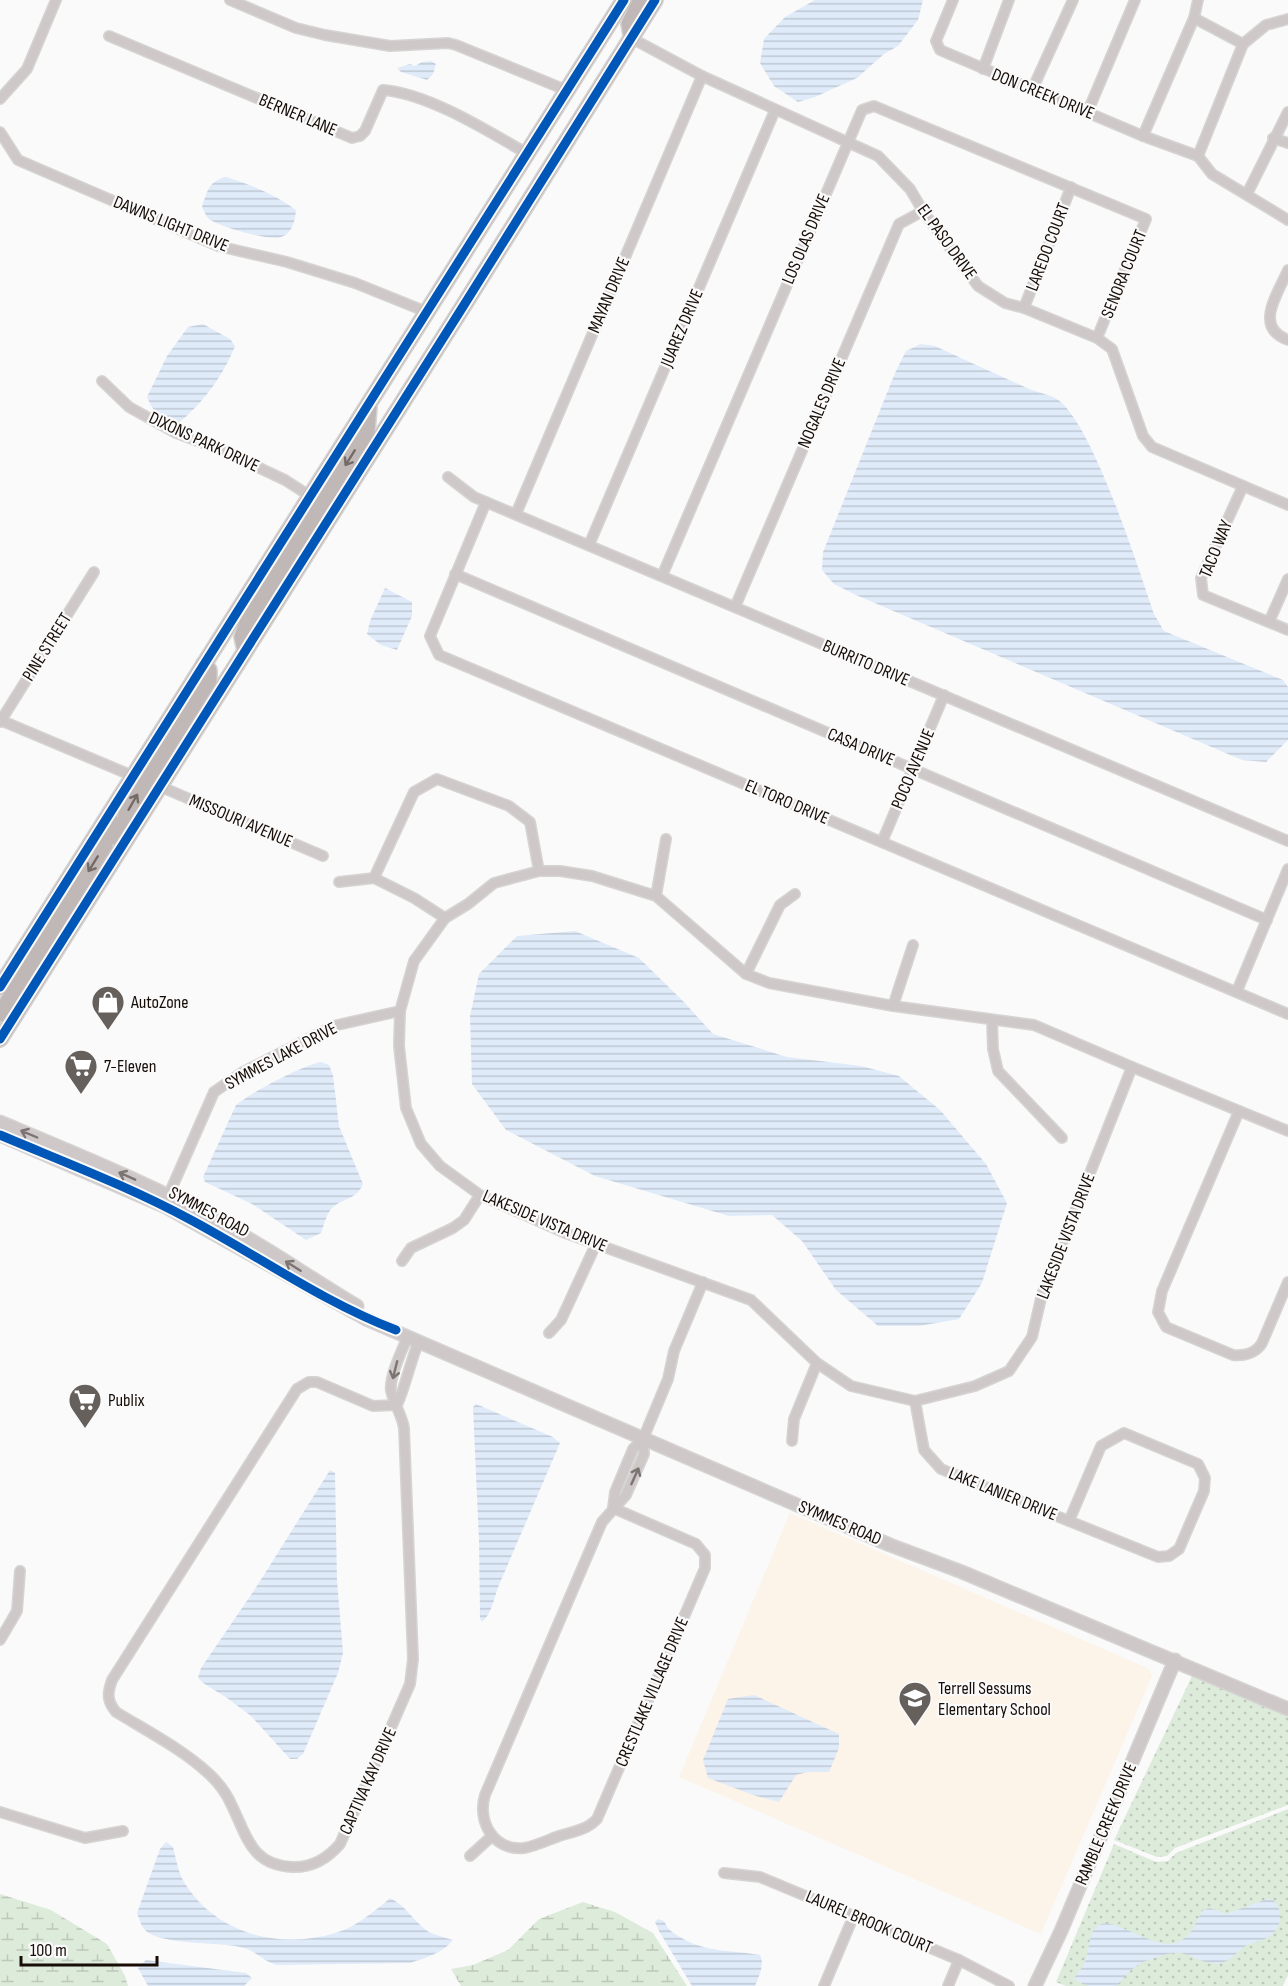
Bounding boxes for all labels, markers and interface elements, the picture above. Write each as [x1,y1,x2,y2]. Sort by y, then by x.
street label: DON CREEK DRIVE [989,64,1097,124]
street label: BERNER LANE [256,89,340,141]
street label: DAWNS LIGHT DRIVE [110,191,232,257]
street label: LOS OLAS DRIVE [778,191,834,287]
street label: EL PASO DRIVE [913,200,981,284]
street label: LAREDO COURT [1022,200,1074,294]
street label: SENORA COURT [1097,227,1151,321]
street label: MAYAN DRIVE [584,254,634,336]
street label: JUAREZ DRIVE [656,286,708,371]
street label: NOGALES DRIVE [794,355,850,451]
street label: DIXONS PARK DRIVE [146,407,262,477]
one-way arrow [344,449,356,466]
street label: TACO WAY [1195,517,1237,581]
street label: PINE STREET [18,609,76,685]
street label: BURRITO DRIVE [819,635,913,691]
street label: CASA DRIVE [824,723,898,771]
street label: POCO AVENUE [887,726,939,812]
street label: EL TORO DRIVE [742,775,832,829]
street label: MISSOURI AVENUE [186,790,296,852]
one-way arrow [127,794,139,811]
one-way arrow [87,855,100,872]
shop icon: AutoZone [90,984,126,1031]
place label: AutoZone [130,992,189,1013]
street label: SYMMES LAKE DRIVE [221,1018,341,1094]
supermarket icon: 7-Eleven [63,1048,99,1095]
place label: 7-Eleven [104,1056,157,1077]
one-way arrow [20,1128,39,1139]
one-way arrow [118,1170,136,1181]
street label: LAKESIDE VISTA DRIVE [1032,1170,1100,1302]
street label: SYMMES ROAD [165,1182,253,1242]
street label: LAKESIDE VISTA DRIVE [480,1185,610,1257]
one-way arrow [285,1259,302,1271]
one-way arrow [389,1360,401,1379]
supermarket icon: Publix [67,1382,103,1429]
place label: Publix [108,1390,145,1411]
street label: LAKE LANIER DRIVE [946,1463,1060,1525]
one-way arrow [630,1467,641,1485]
street label: SYMMES ROAD [795,1496,885,1550]
street label: CRESTLAKE VILLAGE DRIVE [611,1614,693,1770]
place label: Terrell Sessums Elementary School [938,1678,1051,1720]
school or university icon: Terrell Sessums Elementary School [897,1680,933,1727]
street label: CAPTIVA KAY DRIVE [335,1724,401,1838]
street label: RAMBLE CREEK DRIVE [1071,1760,1141,1888]
street label: LAUREL BROOK COURT [803,1886,935,1958]
scale bar [21,1929,158,1967]
text: 100 m [30,1940,67,1961]

